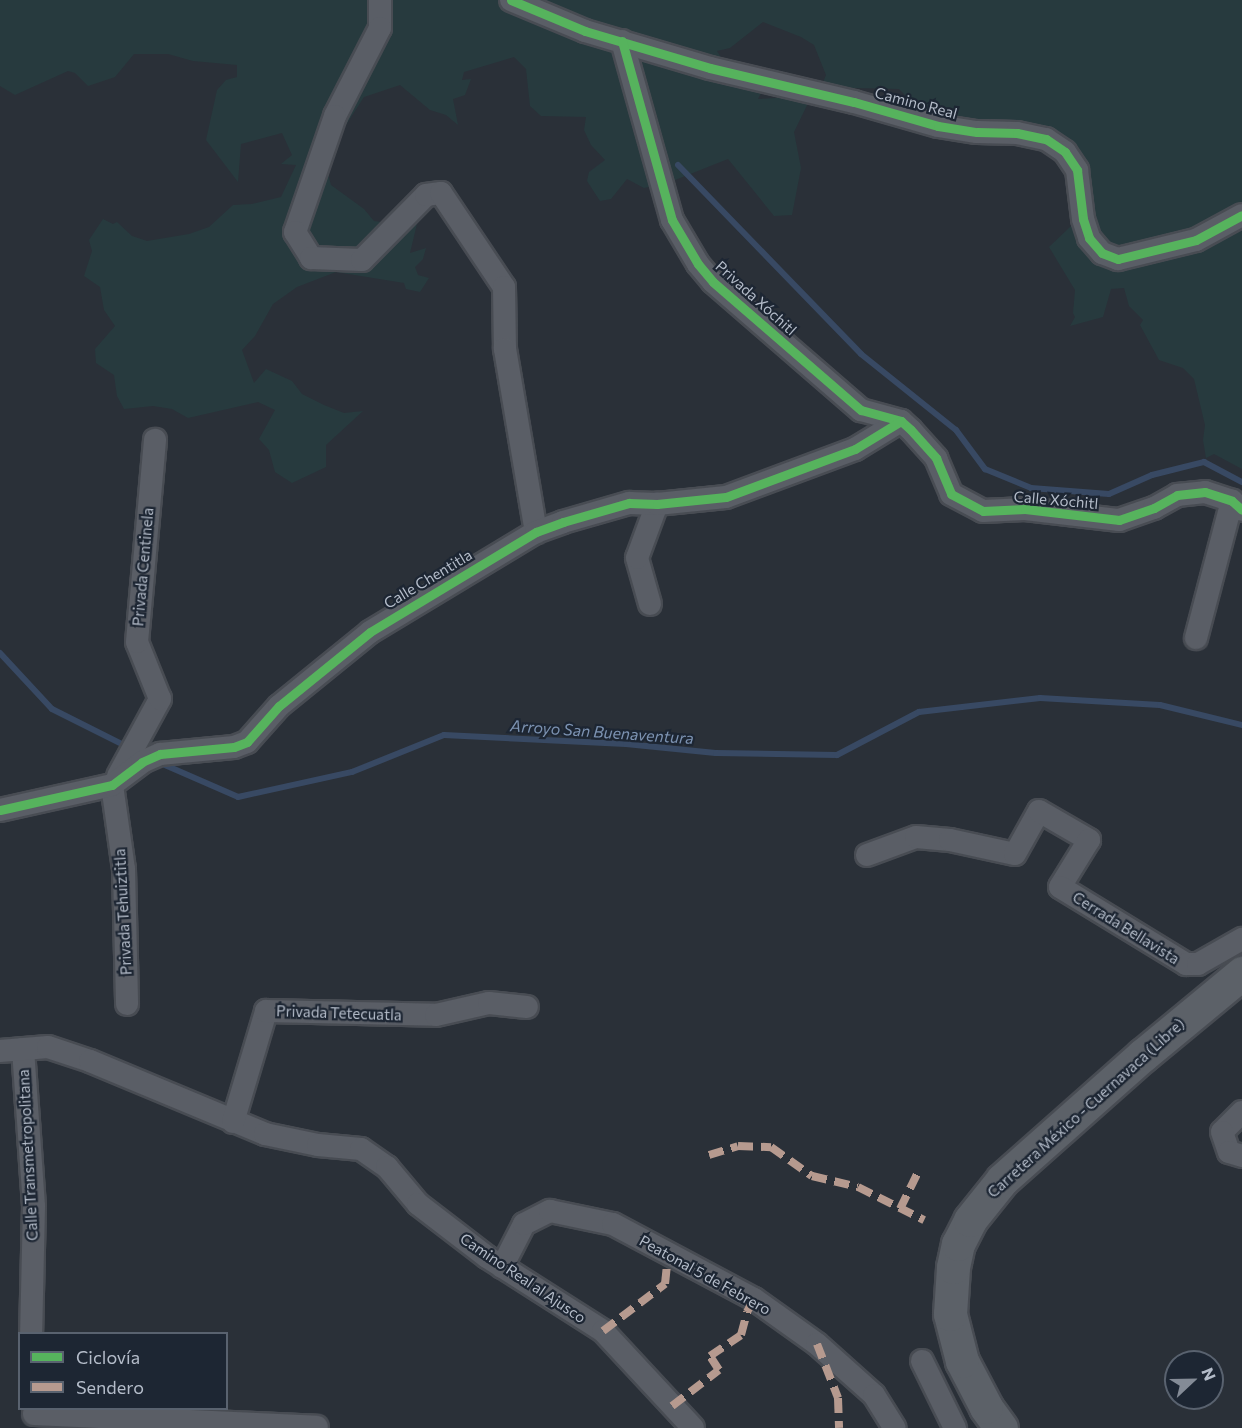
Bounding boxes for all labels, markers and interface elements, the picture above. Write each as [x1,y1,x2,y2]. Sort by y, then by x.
street label: Camino Real [873,83,959,123]
street label: Privada Xóchitl [712,257,800,339]
street label: Calle Xóchitl [1013,487,1099,513]
street label: Privada Centinela [129,507,157,627]
street label: Calle Chentitla [381,546,475,612]
water label: Arroyo San Buenaventura [510,716,694,748]
street label: Privada Tehuiztitla [111,848,135,976]
street label: Cerrada Bellavista [1069,888,1183,968]
street label: Privada Tetecuatla [276,1002,402,1024]
street label: Carretera México - Cuernavaca (Libre) [984,1015,1188,1201]
street label: Calle Transmetropolitana [15,1069,41,1241]
street label: Camino Real al Ajusco [457,1229,589,1327]
street label: Peatonal 5 de Febrero [636,1231,774,1319]
legend [18,1332,228,1410]
text: Ciclovía [76,1346,140,1368]
north arrow [1164,1350,1224,1410]
text: N [1198,1365,1220,1383]
text: Sendero [76,1376,144,1398]

